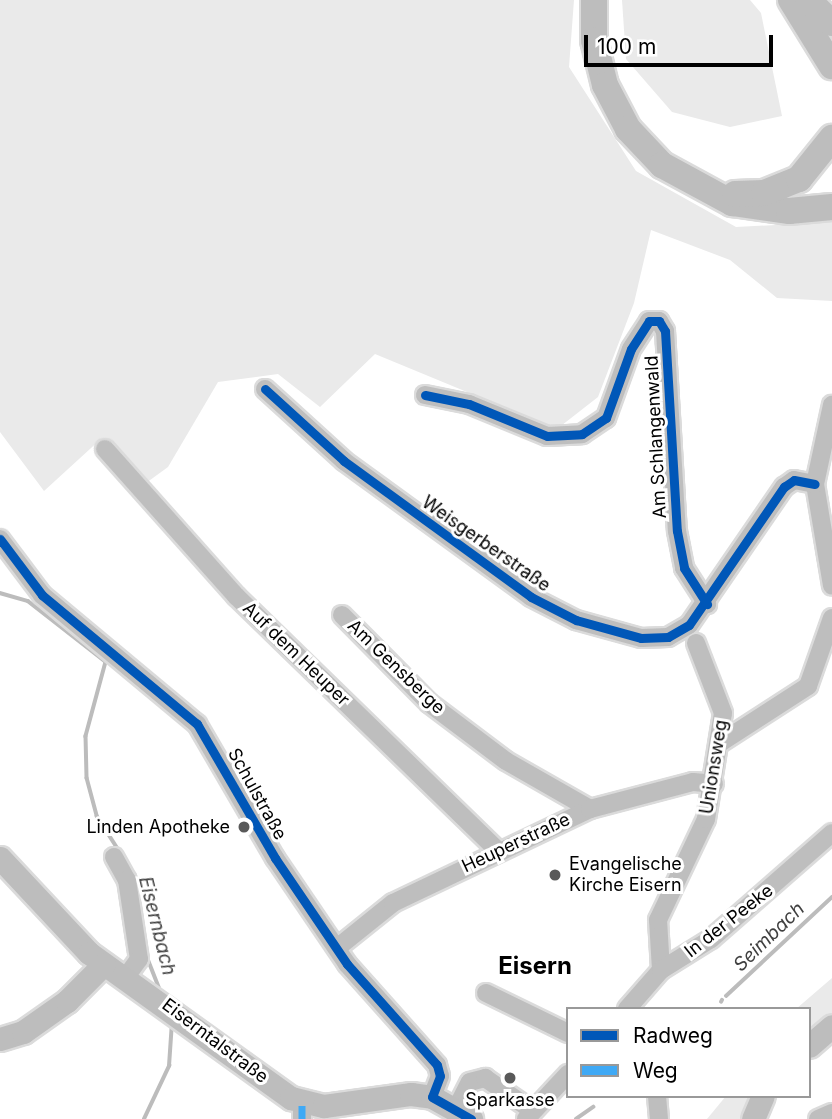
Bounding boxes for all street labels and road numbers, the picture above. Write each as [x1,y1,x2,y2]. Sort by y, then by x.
street label: Am Schlangenwald [641,355,671,519]
street label: Weisgerberstraße [418,492,554,596]
street label: Auf dem Heuper [238,598,354,710]
street label: Am Gensberge [343,615,449,719]
street label: Unionsweg [696,718,732,816]
street label: Schulstraße [223,744,291,844]
street label: Heuperstraße [459,809,573,877]
street label: In der Peeke [680,880,778,962]
street label: Eiserntalstraße [158,994,272,1088]

